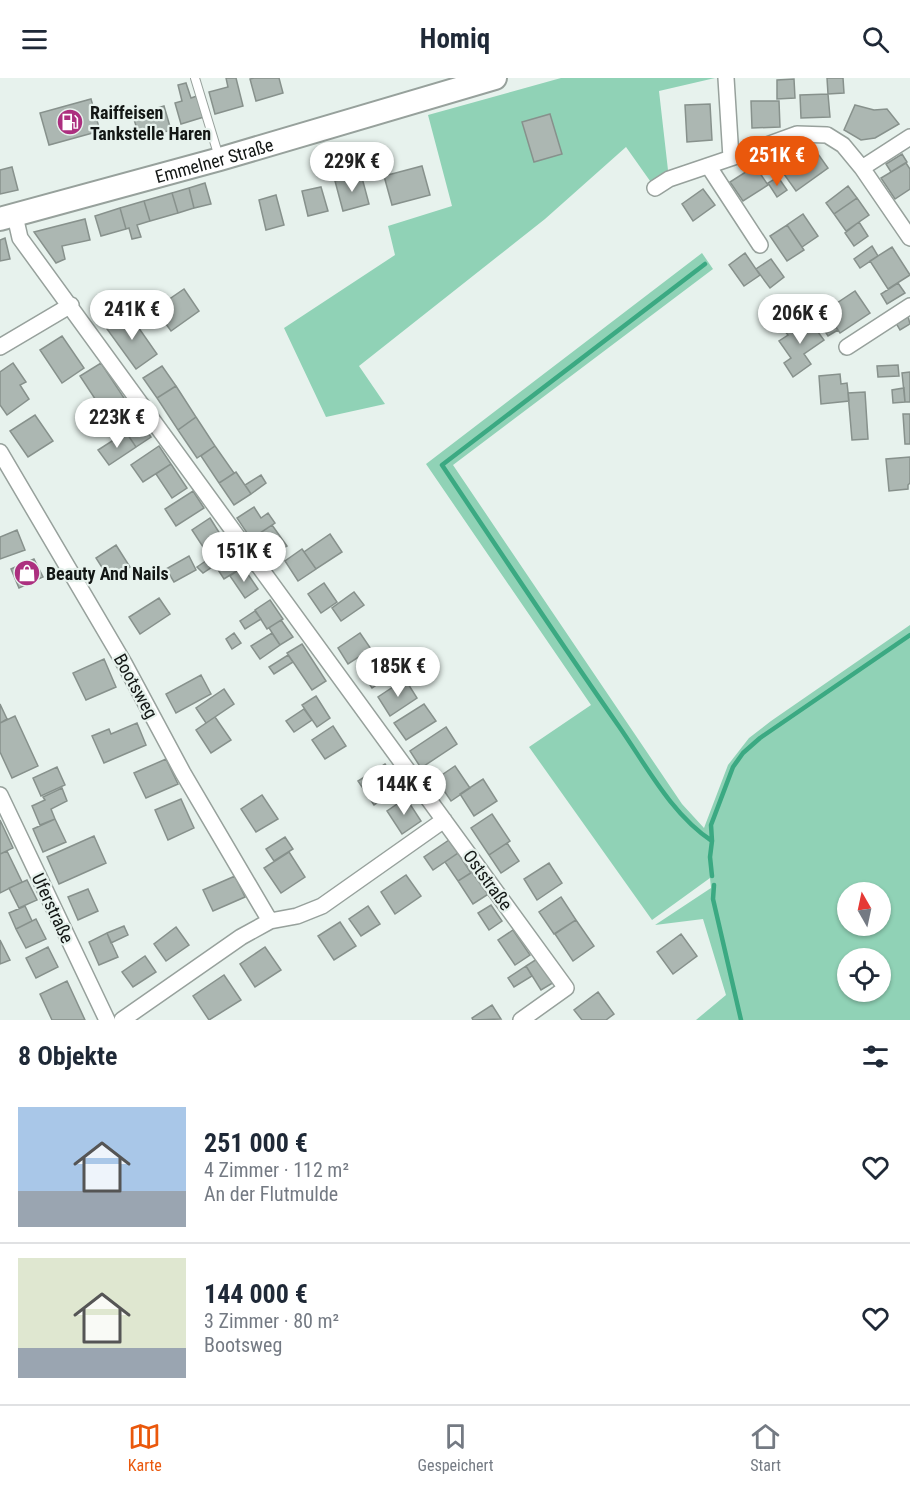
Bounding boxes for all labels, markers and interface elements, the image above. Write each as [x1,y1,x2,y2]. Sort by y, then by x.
icon: menu [18,23,51,56]
text: Homiq [420,23,490,55]
icon: search [859,23,892,56]
place label: Raiffeisen Tankstelle Haren [90,102,211,144]
fuel station icon: Raiffeisen Tankstelle Haren [55,107,85,137]
street label: Emmelner Straße [153,133,276,187]
pin: 251K € [728,136,826,187]
pin: 229K € [303,142,401,193]
text: 251K € [749,143,805,167]
text: 229K € [324,149,380,173]
pin: 241K € [83,290,181,341]
pin: 206K € [751,294,849,345]
text: 241K € [104,297,160,321]
text: 206K € [772,301,828,325]
pin: 223K € [68,398,166,449]
text: 223K € [89,405,145,429]
pin: 151K € [195,532,293,583]
text: 151K € [216,539,272,563]
shop icon: Beauty And Nails [12,558,42,588]
place label: Beauty And Nails [46,563,169,584]
pin: 185K € [349,647,447,698]
street label: Bootsweg [110,650,162,722]
text: 185K € [370,654,426,678]
pin: 144K € [355,765,453,816]
text: 144K € [376,772,432,796]
street label: Oststraße [459,846,517,914]
street label: Uferstraße [28,870,78,946]
north arrow [837,882,891,936]
map controls [837,882,891,1002]
button: locate [837,948,891,1002]
icon: filters [859,1040,892,1073]
text: 8 Objekte [18,1041,117,1071]
text: 251 000 € [204,1128,308,1158]
icon: home [66,1131,138,1203]
icon: heart [859,1151,892,1184]
text: 4 Zimmer · 112 m² [204,1158,349,1182]
text: An der Flutmulde [204,1182,338,1206]
text: 144 000 € [204,1279,308,1309]
icon: home [66,1282,138,1354]
icon: heart [859,1302,892,1335]
text: 3 Zimmer · 80 m² [204,1309,339,1333]
text: Bootsweg [204,1333,282,1357]
tab: Karte [128,1420,162,1475]
tab: Gespeichert [417,1420,493,1475]
tab: Start [749,1420,782,1475]

